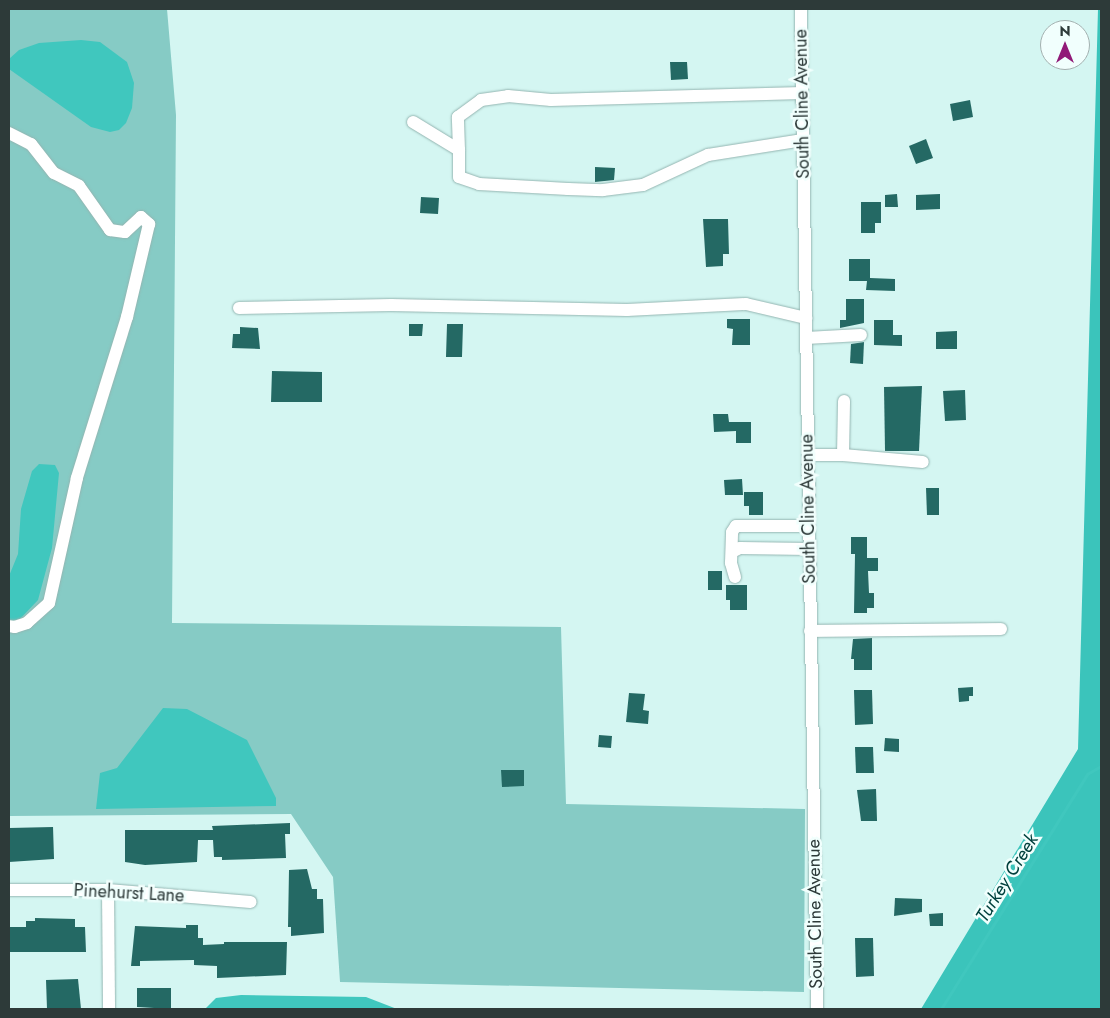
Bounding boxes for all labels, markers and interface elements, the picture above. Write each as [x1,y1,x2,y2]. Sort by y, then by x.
north arrow [1040,20,1090,70]
text: N [1059,21,1071,41]
street label: South Cline Avenue [790,29,814,179]
street label: South Cline Avenue [796,434,820,584]
water label: Turkey Creek [971,830,1043,926]
street label: South Cline Avenue [803,839,827,989]
street label: Pinehurst Lane [73,879,185,907]

